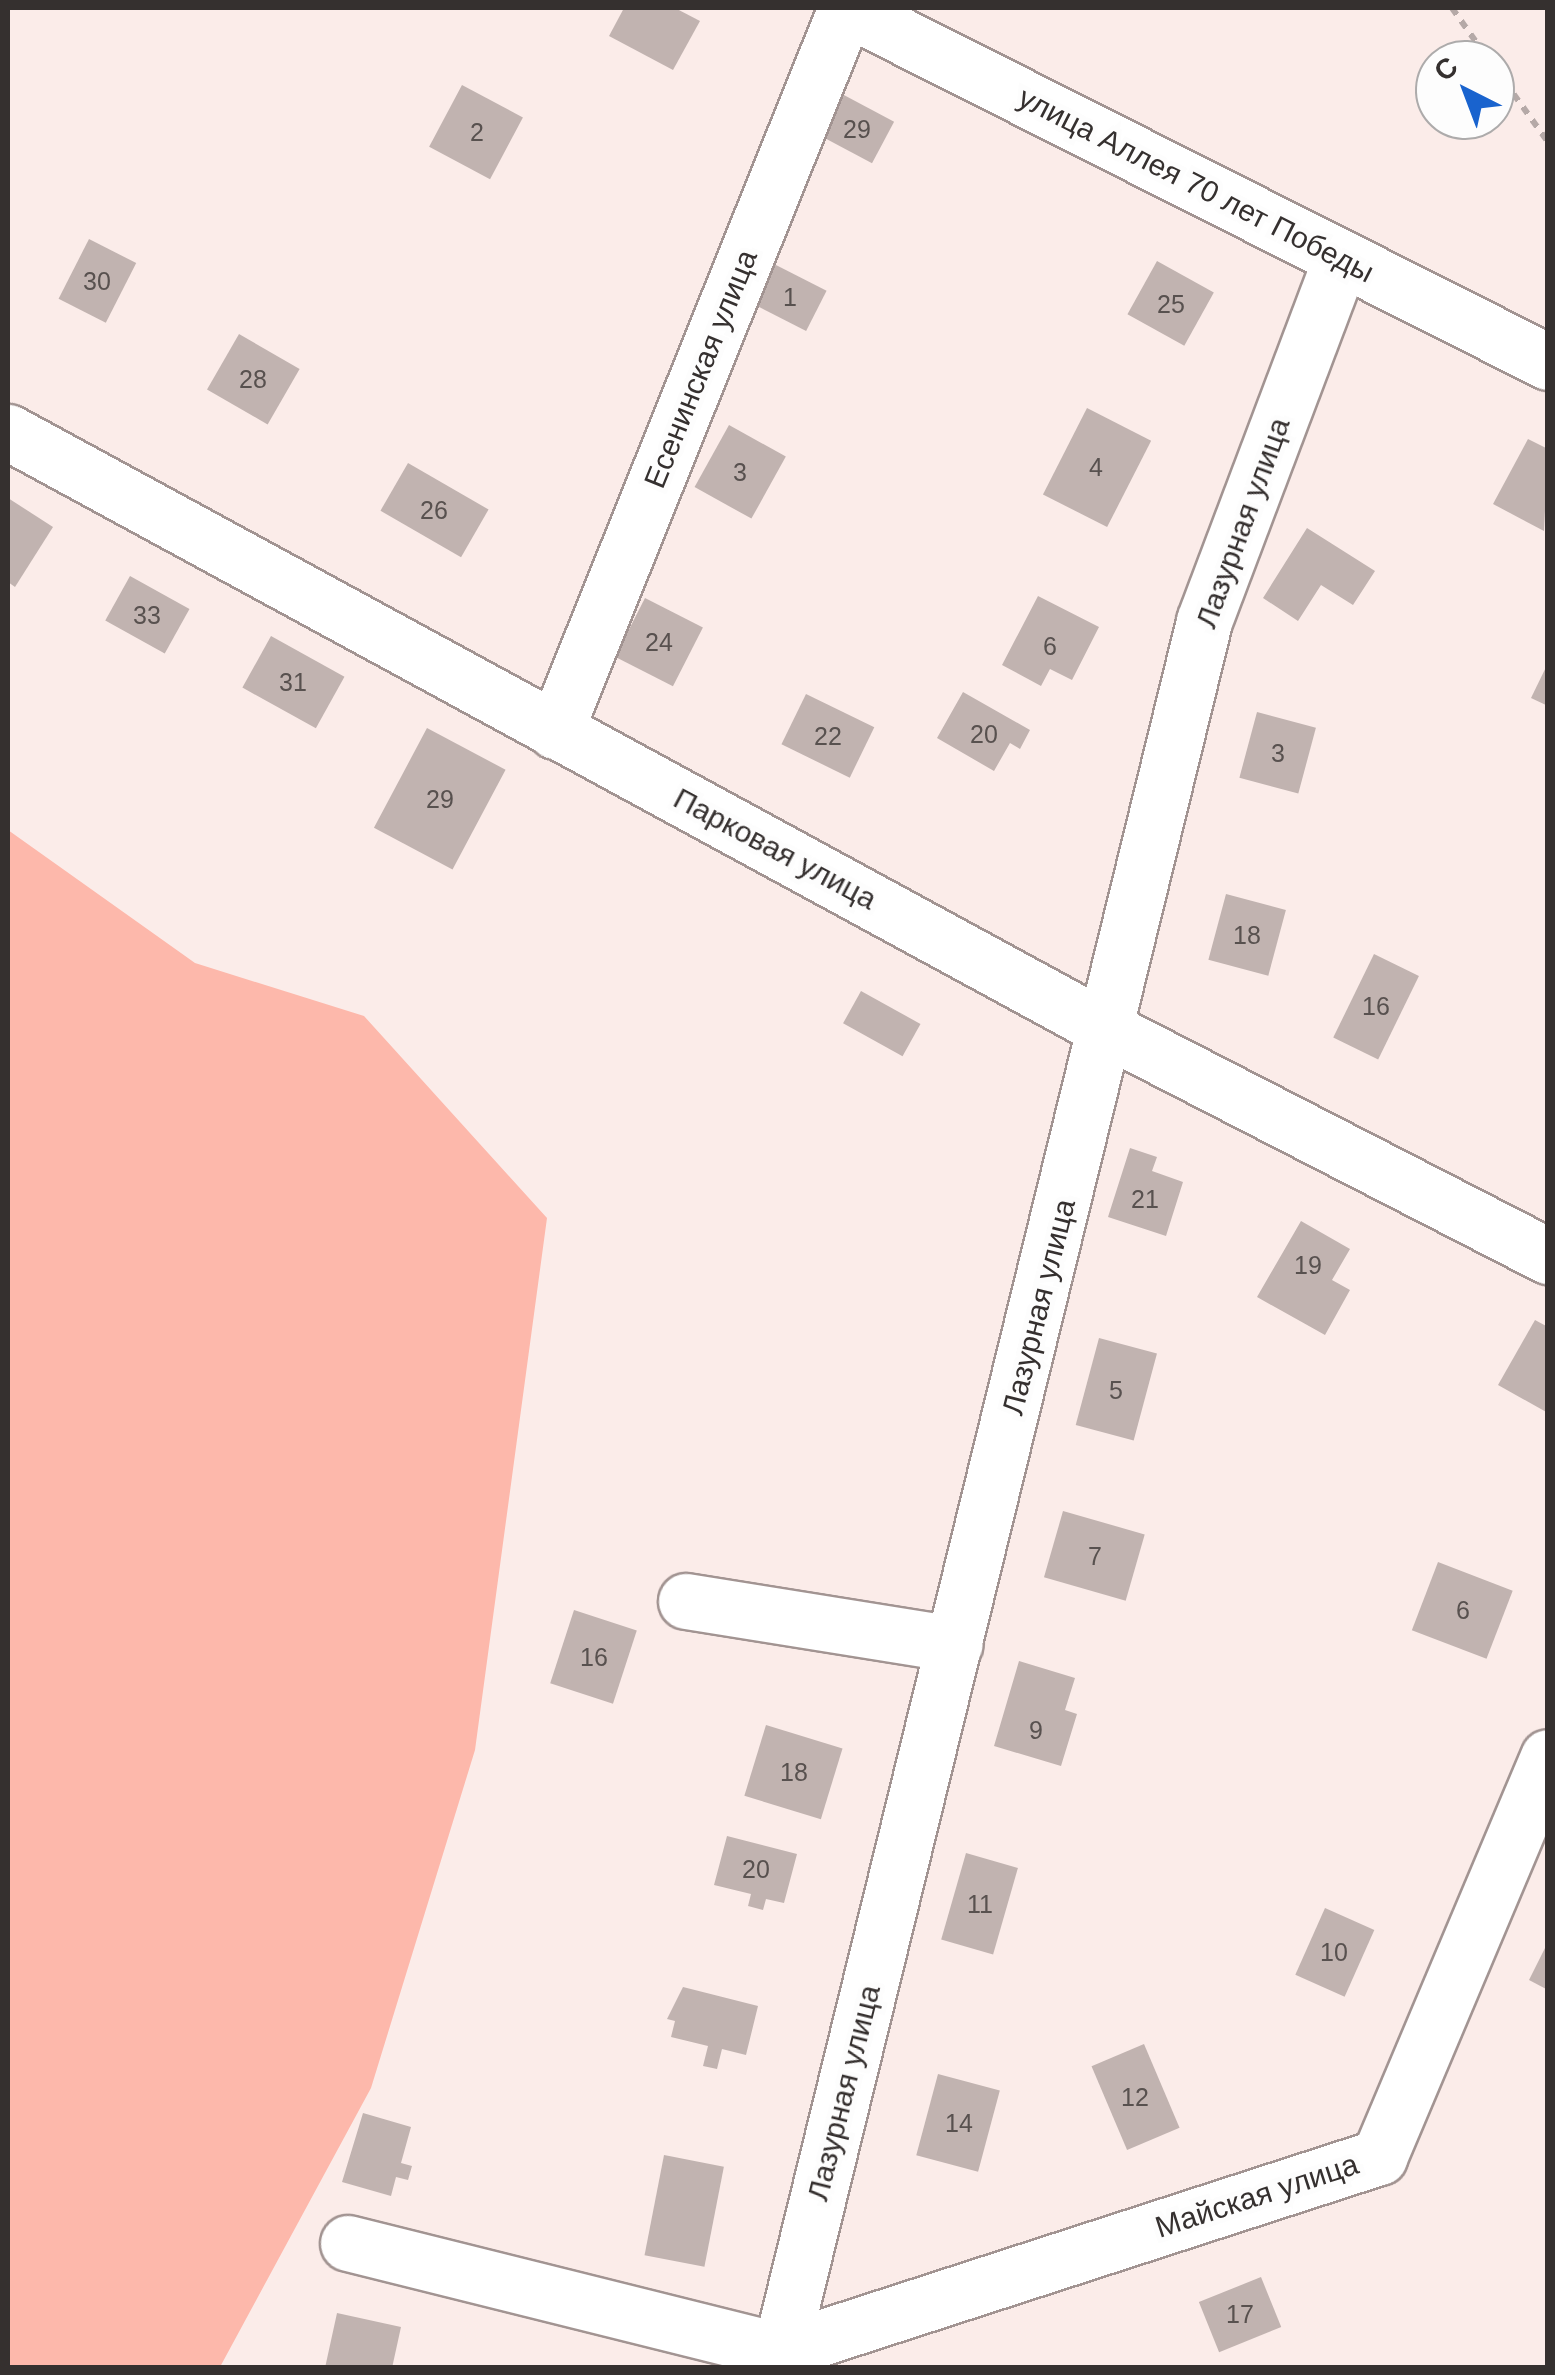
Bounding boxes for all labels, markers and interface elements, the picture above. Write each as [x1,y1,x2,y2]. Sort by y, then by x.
north arrow [1415,40,1515,140]
text: С [1428,51,1464,87]
street label: улица Аллея 70 лет Победы [1012,79,1380,291]
house number: 29 [843,114,871,144]
house number: 2 [470,117,484,147]
street label: Есенинская улица [637,245,765,493]
house number: 30 [83,266,111,296]
house number: 1 [783,282,797,312]
house number: 25 [1157,289,1185,319]
house number: 28 [239,364,267,394]
street label: Лазурная улица [1188,413,1298,633]
house number: 4 [1089,452,1103,482]
house number: 3 [733,457,747,487]
house number: 26 [420,495,448,525]
house number: 33 [133,600,161,630]
house number: 24 [645,627,673,657]
house number: 6 [1043,631,1057,661]
house number: 31 [279,667,307,697]
house number: 20 [970,719,998,749]
house number: 22 [814,721,842,751]
house number: 3 [1271,738,1285,768]
street label: Парковая улица [667,780,883,918]
house number: 29 [426,784,454,814]
house number: 18 [1233,920,1261,950]
house number: 16 [1362,991,1390,1021]
house number: 21 [1131,1184,1159,1214]
street label: Лазурная улица [995,1195,1083,1419]
house number: 19 [1294,1250,1322,1280]
house number: 5 [1109,1375,1123,1405]
house number: 7 [1088,1541,1102,1571]
house number: 6 [1456,1595,1470,1625]
house number: 16 [580,1642,608,1672]
house number: 9 [1029,1715,1043,1745]
house number: 18 [780,1757,808,1787]
house number: 20 [742,1854,770,1884]
house number: 11 [967,1889,993,1919]
house number: 10 [1320,1937,1348,1967]
street label: Лазурная улица [800,1981,888,2205]
house number: 12 [1121,2082,1149,2112]
house number: 14 [945,2108,973,2138]
street label: Майская улица [1151,2146,1363,2246]
house number: 17 [1226,2299,1254,2329]

